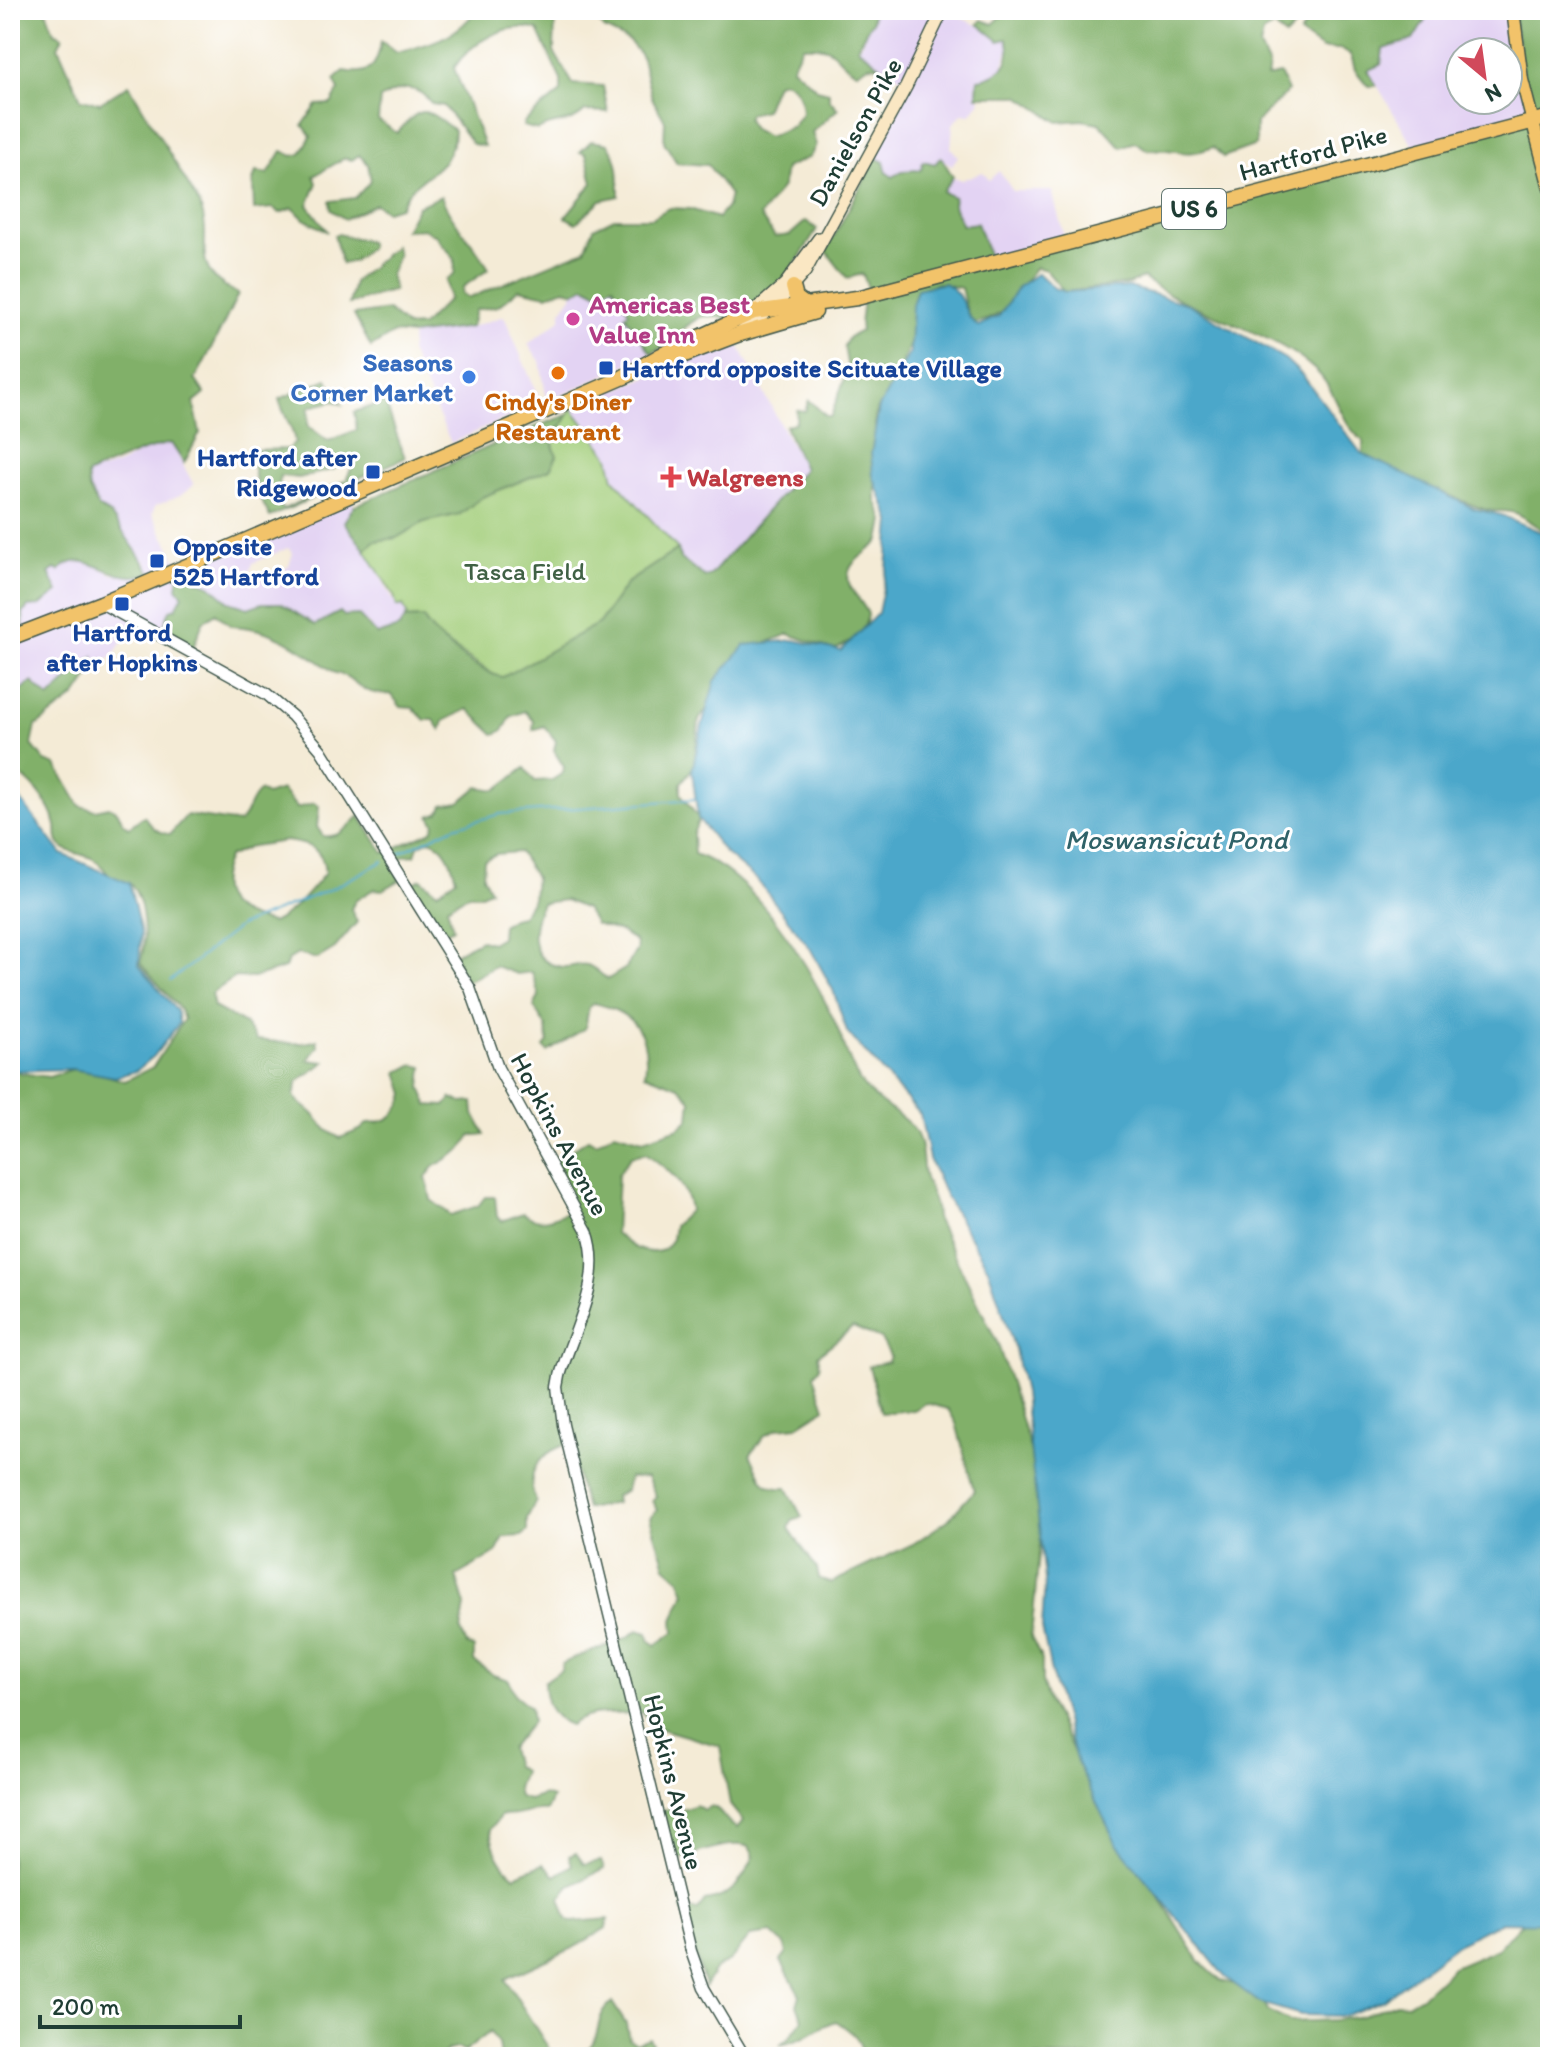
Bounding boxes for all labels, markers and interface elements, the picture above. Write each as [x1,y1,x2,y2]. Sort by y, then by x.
north arrow [1444,36,1524,116]
street label: Danielson Pike [801,52,909,212]
text: N [1480,78,1506,108]
street label: Hartford Pike [1235,118,1391,188]
road number: US 6 [1162,189,1226,229]
place label: Americas Best Value Inn [588,288,750,350]
marker: Americas Best Value Inn [564,310,582,328]
place label: Seasons Corner Market [291,346,453,408]
place label: Hartford opposite Scituate Village [622,352,1002,384]
marker: Hartford opposite Scituate Village [597,359,615,377]
marker: Cindy's Diner Restaurant [549,364,567,382]
marker: Seasons Corner Market [460,368,478,386]
place label: Cindy's Diner Restaurant [485,385,632,447]
place label: Hartford after Ridgewood [197,441,358,503]
place label: Walgreens [687,461,804,493]
marker: Hartford after Ridgewood [364,463,382,481]
marker: Walgreens [662,468,680,486]
place label: Opposite 525 Hartford [173,530,320,592]
marker: Opposite 525 Hartford [148,552,166,570]
park label: Tasca Field [464,555,587,587]
marker: Hartford after Hopkins [113,595,131,613]
place label: Hartford after Hopkins [46,616,198,678]
water label: Moswansicut Pond [1064,822,1291,856]
street label: Hopkins Avenue [504,1047,616,1221]
street label: Hopkins Avenue [637,1691,711,1873]
scale bar [40,1979,240,2029]
text: 200 m [52,1992,120,2021]

